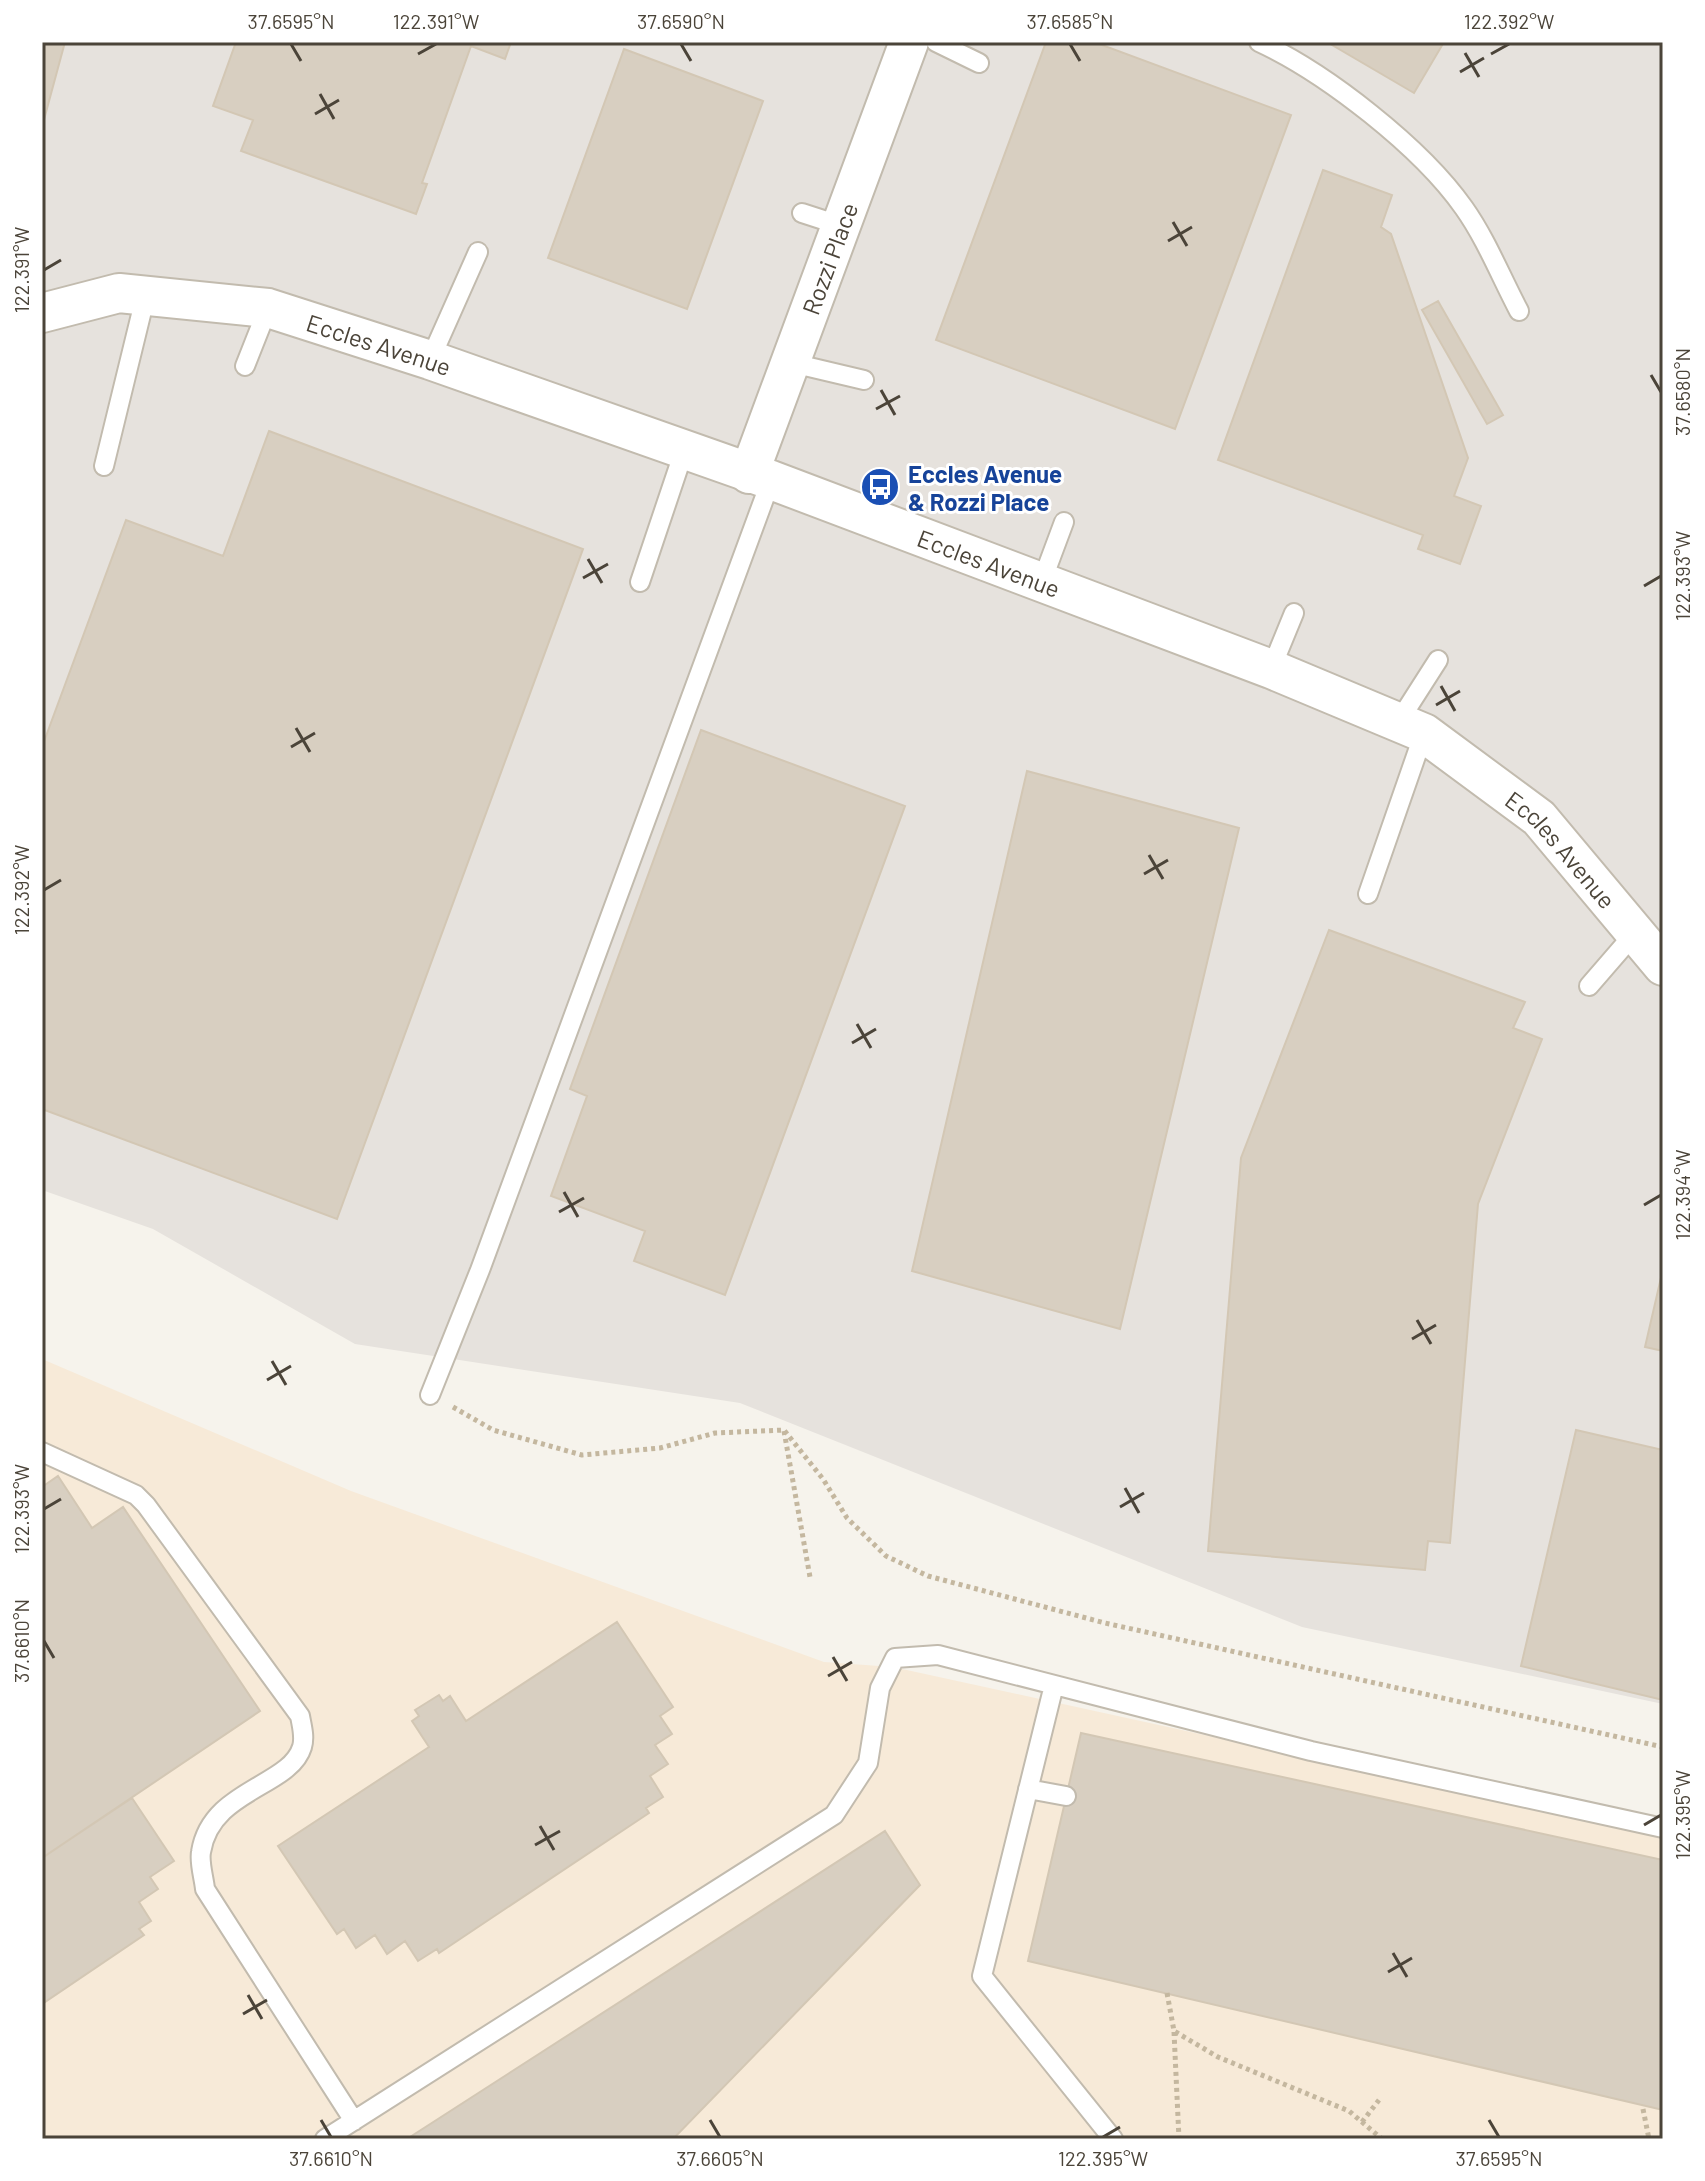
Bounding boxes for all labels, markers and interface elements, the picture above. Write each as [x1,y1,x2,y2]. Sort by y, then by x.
text: 37.6595°N [248,9,334,33]
text: 122.391°W [393,9,480,33]
text: 37.6590°N [637,9,725,33]
text: 37.6585°N [1027,9,1113,33]
text: 122.392°W [1464,9,1555,33]
street label: Rozzi Place [795,198,863,318]
text: 122.391°W [9,226,33,313]
street label: Eccles Avenue [303,307,455,381]
text: 37.6580°N [1670,348,1694,436]
place label: Eccles Avenue & Rozzi Place [908,459,1062,516]
bus stop icon: Eccles Avenue & Rozzi Place [859,466,901,508]
street label: Eccles Avenue [914,522,1064,603]
text: 122.393°W [1670,530,1694,621]
street label: Eccles Avenue [1500,784,1623,914]
text: 122.392°W [9,844,33,935]
text: 122.394°W [1670,1149,1694,1240]
text: 122.393°W [9,1463,33,1554]
text: 37.6610°N [9,1599,33,1683]
text: 122.395°W [1670,1769,1694,1860]
text: 37.6610°N [289,2146,373,2170]
text: 37.6605°N [676,2146,764,2170]
text: 122.395°W [1058,2146,1149,2170]
text: 37.6595°N [1456,2146,1542,2170]

